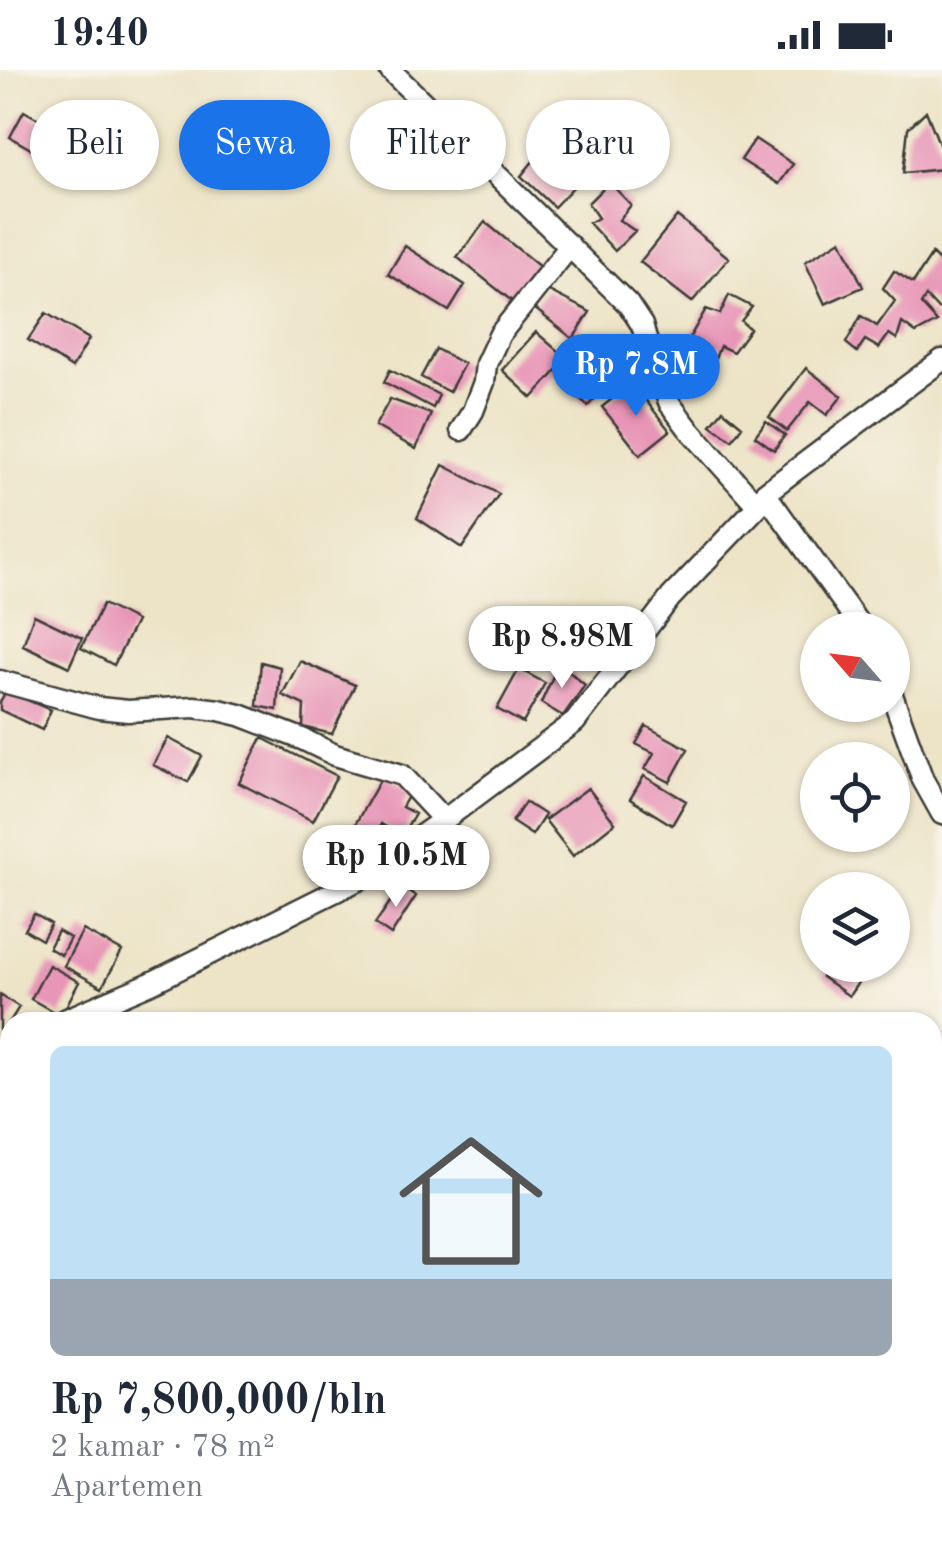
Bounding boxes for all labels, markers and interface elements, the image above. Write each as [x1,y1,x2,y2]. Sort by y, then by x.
text: 19:40 [50,16,149,54]
chip: Beli [30,100,159,190]
chip: Sewa [179,100,330,190]
chip: Filter [350,100,506,190]
chip: Baru [526,100,670,190]
pin: Rp 7.8M [544,334,728,419]
text: Rp 7.8M [574,350,698,382]
pin: Rp 8.98M [459,606,665,691]
north arrow [800,612,910,722]
map controls [800,612,910,982]
text: Rp 8.98M [491,622,633,654]
button: locate [800,742,910,852]
pin: Rp 10.5M [293,825,499,910]
text: Rp 10.5M [325,841,467,873]
button: layers [800,872,910,982]
icon: home [381,1111,561,1291]
text: Rp 7,800,000/bln [50,1381,387,1423]
text: 2 kamar · 78 m² [50,1432,275,1464]
text: Apartemen [50,1472,203,1504]

